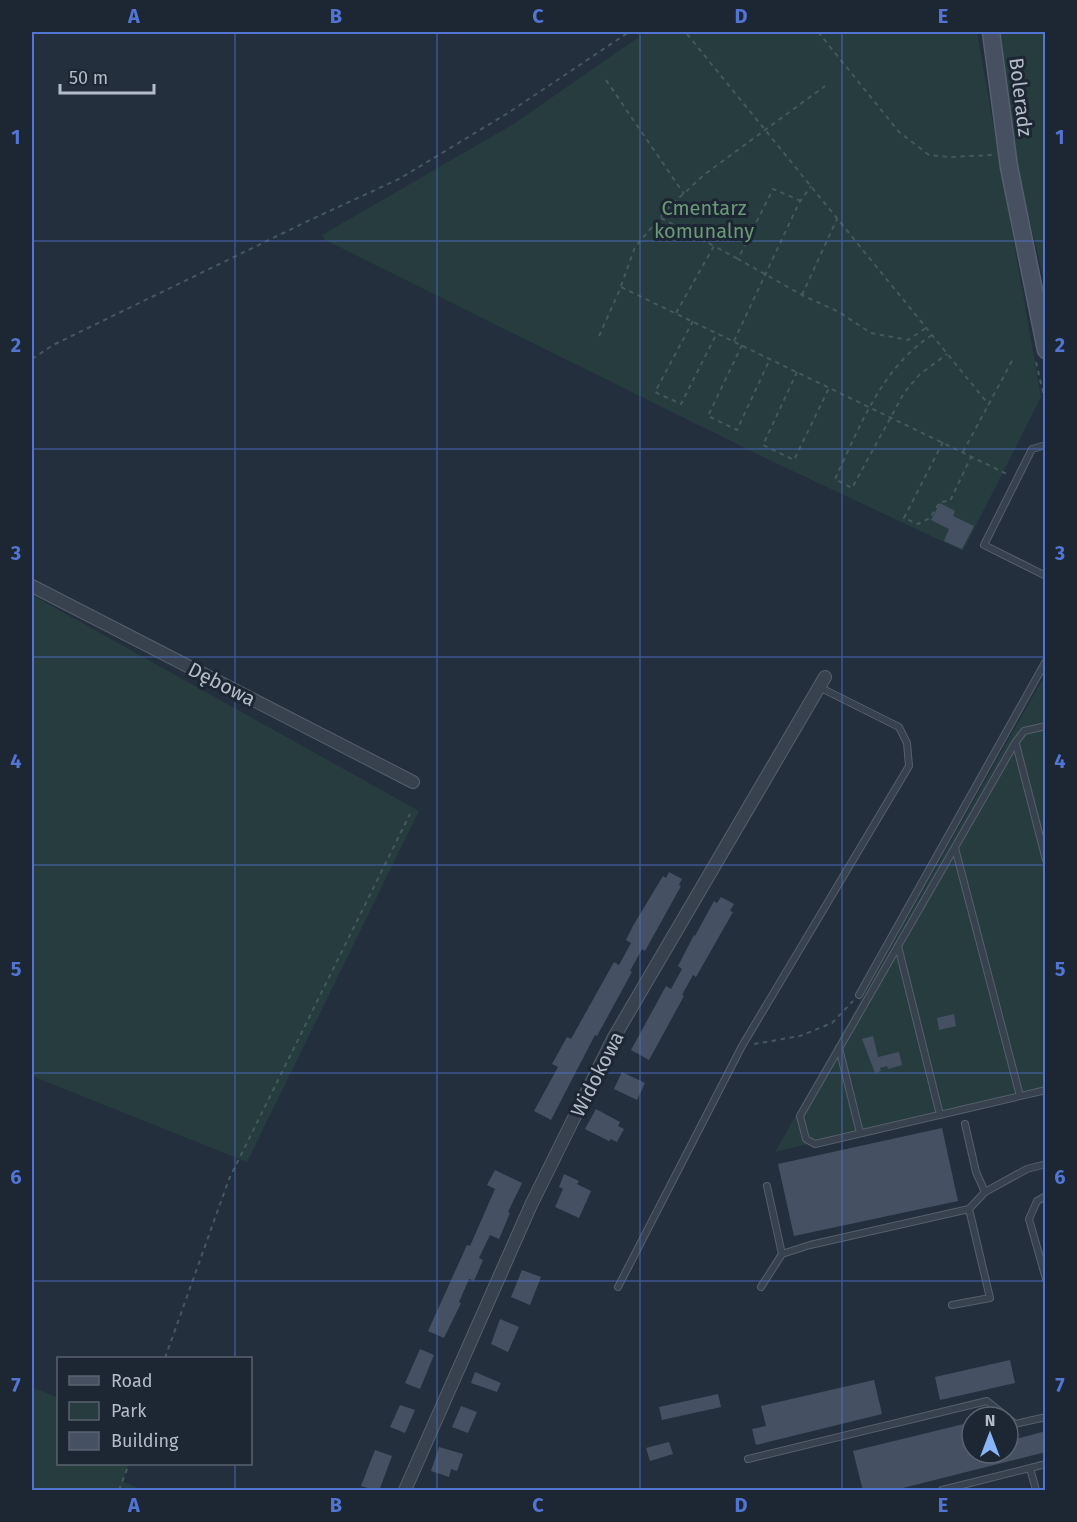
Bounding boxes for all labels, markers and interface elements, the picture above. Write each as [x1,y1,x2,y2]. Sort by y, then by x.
text: A [127,4,141,28]
text: B [330,4,342,28]
text: C [532,4,544,28]
text: D [734,4,748,28]
text: E [938,4,948,28]
street label: Boleradz [1004,56,1038,138]
scale bar [60,57,154,95]
text: 50 m [69,67,108,89]
text: 1 [11,125,21,149]
text: 1 [1055,125,1065,149]
park label: Cmentarz komunalny [654,196,754,243]
text: 2 [11,333,21,357]
text: 2 [1055,333,1065,357]
text: 3 [10,541,21,565]
text: 3 [1054,541,1065,565]
street label: Dębowa [184,657,260,711]
text: 4 [10,749,22,773]
text: 4 [1054,749,1066,773]
text: 5 [11,957,22,981]
text: 5 [1055,957,1066,981]
street label: Widokowa [565,1027,629,1121]
text: 6 [10,1165,22,1189]
text: 6 [1054,1165,1066,1189]
legend [57,1357,252,1465]
text: Road [111,1370,153,1392]
text: 7 [11,1373,21,1397]
text: 7 [1055,1373,1065,1397]
text: Park [111,1400,147,1422]
north arrow [960,1405,1020,1465]
text: N [985,1411,995,1430]
text: Building [111,1430,179,1452]
text: A [127,1493,141,1517]
text: B [330,1493,342,1517]
text: C [532,1493,544,1517]
text: D [734,1493,748,1517]
text: E [938,1493,948,1517]

